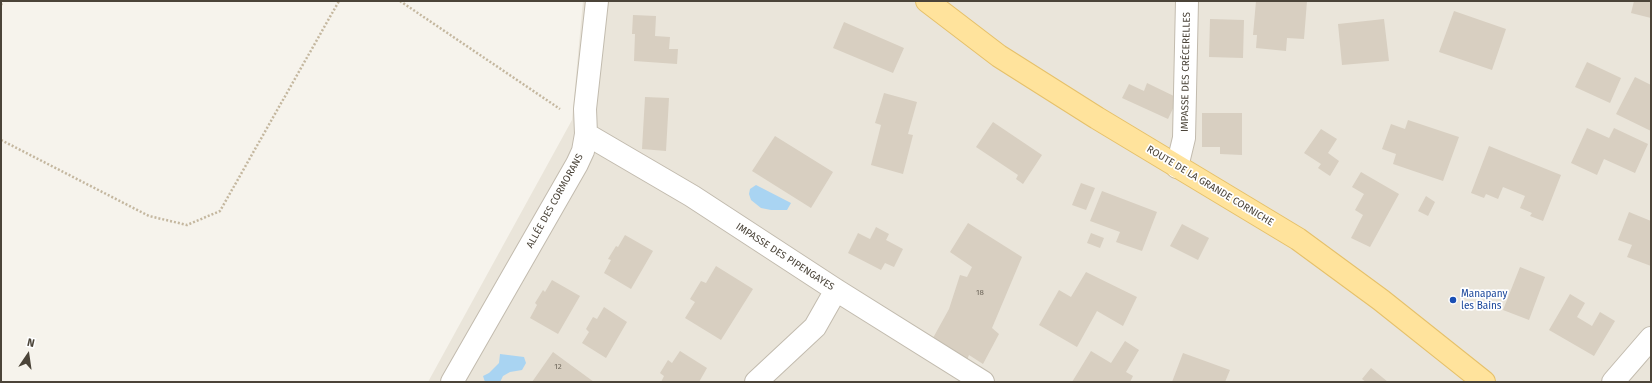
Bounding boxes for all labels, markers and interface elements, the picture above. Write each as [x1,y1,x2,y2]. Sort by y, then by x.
street label: IMPASSE DES CRÉCERELLES [1179,12,1193,132]
street label: ROUTE DE LA GRANDE CORNICHE [1144,143,1276,229]
street label: ALLÉE DES CORMORANS [524,152,586,250]
street label: IMPASSE DES PIPENGAYES [734,221,836,293]
house number: 18 [976,288,984,298]
place label: Manapany les Bains [1461,288,1508,312]
marker: Manapany les Bains [1448,295,1458,305]
north arrow [8,335,48,375]
text: N [26,336,36,350]
house number: 12 [554,362,562,372]

